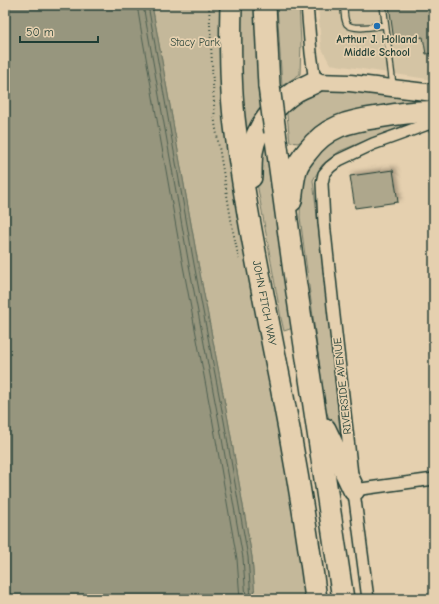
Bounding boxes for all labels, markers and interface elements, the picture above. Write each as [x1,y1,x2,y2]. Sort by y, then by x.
scale bar [20,18,98,44]
marker: Arthur J. Holland Middle School [372,21,382,31]
text: 50 m [26,25,54,39]
place label: Arthur J. Holland Middle School [336,33,418,59]
park label: Stacy Park [170,36,220,49]
street label: JOHN FITCH WAY [250,259,279,347]
street label: RIVERSIDE AVENUE [331,336,354,435]

